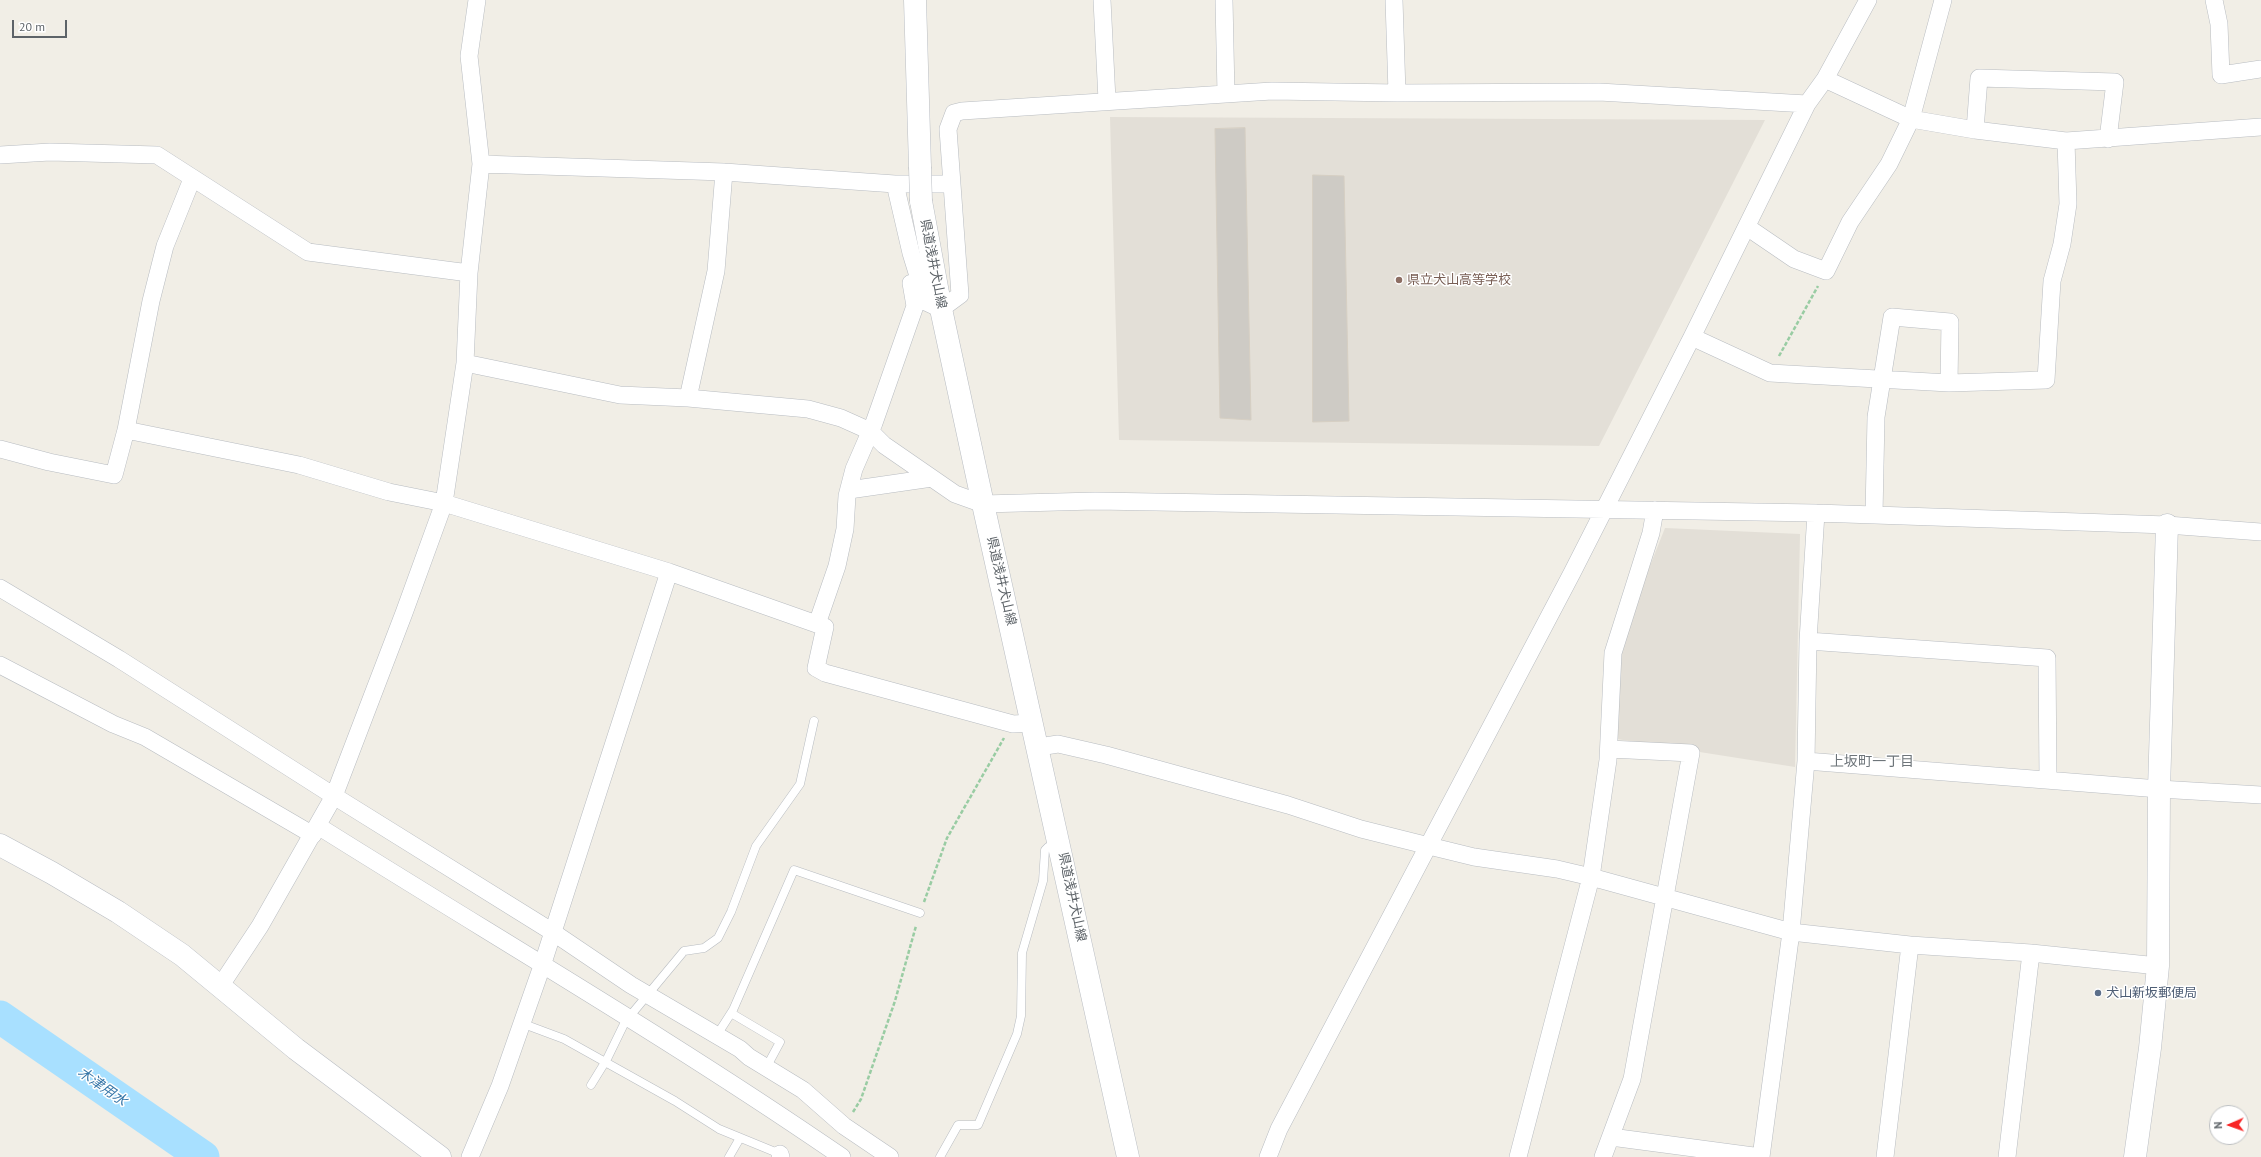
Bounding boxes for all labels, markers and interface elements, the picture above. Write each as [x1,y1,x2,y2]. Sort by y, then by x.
scale bar [14,12,69,38]
text: 20 m [19,19,45,34]
street label: 県道浅井犬山線 [917,218,949,310]
place label: 県立犬山高等学校 [1407,272,1511,288]
marker: 県立犬山高等学校 [1394,275,1404,285]
street label: 県道浅井犬山線 [983,535,1019,627]
district label: 上坂町一丁目 [1830,754,1914,770]
street label: 県道浅井犬山線 [1055,851,1089,943]
place label: 犬山新坂郵便局 [2106,985,2197,1001]
marker: 犬山新坂郵便局 [2093,988,2103,998]
water label: 木津用水 [74,1064,130,1110]
north arrow [2209,1105,2249,1145]
text: N [2211,1122,2225,1129]

